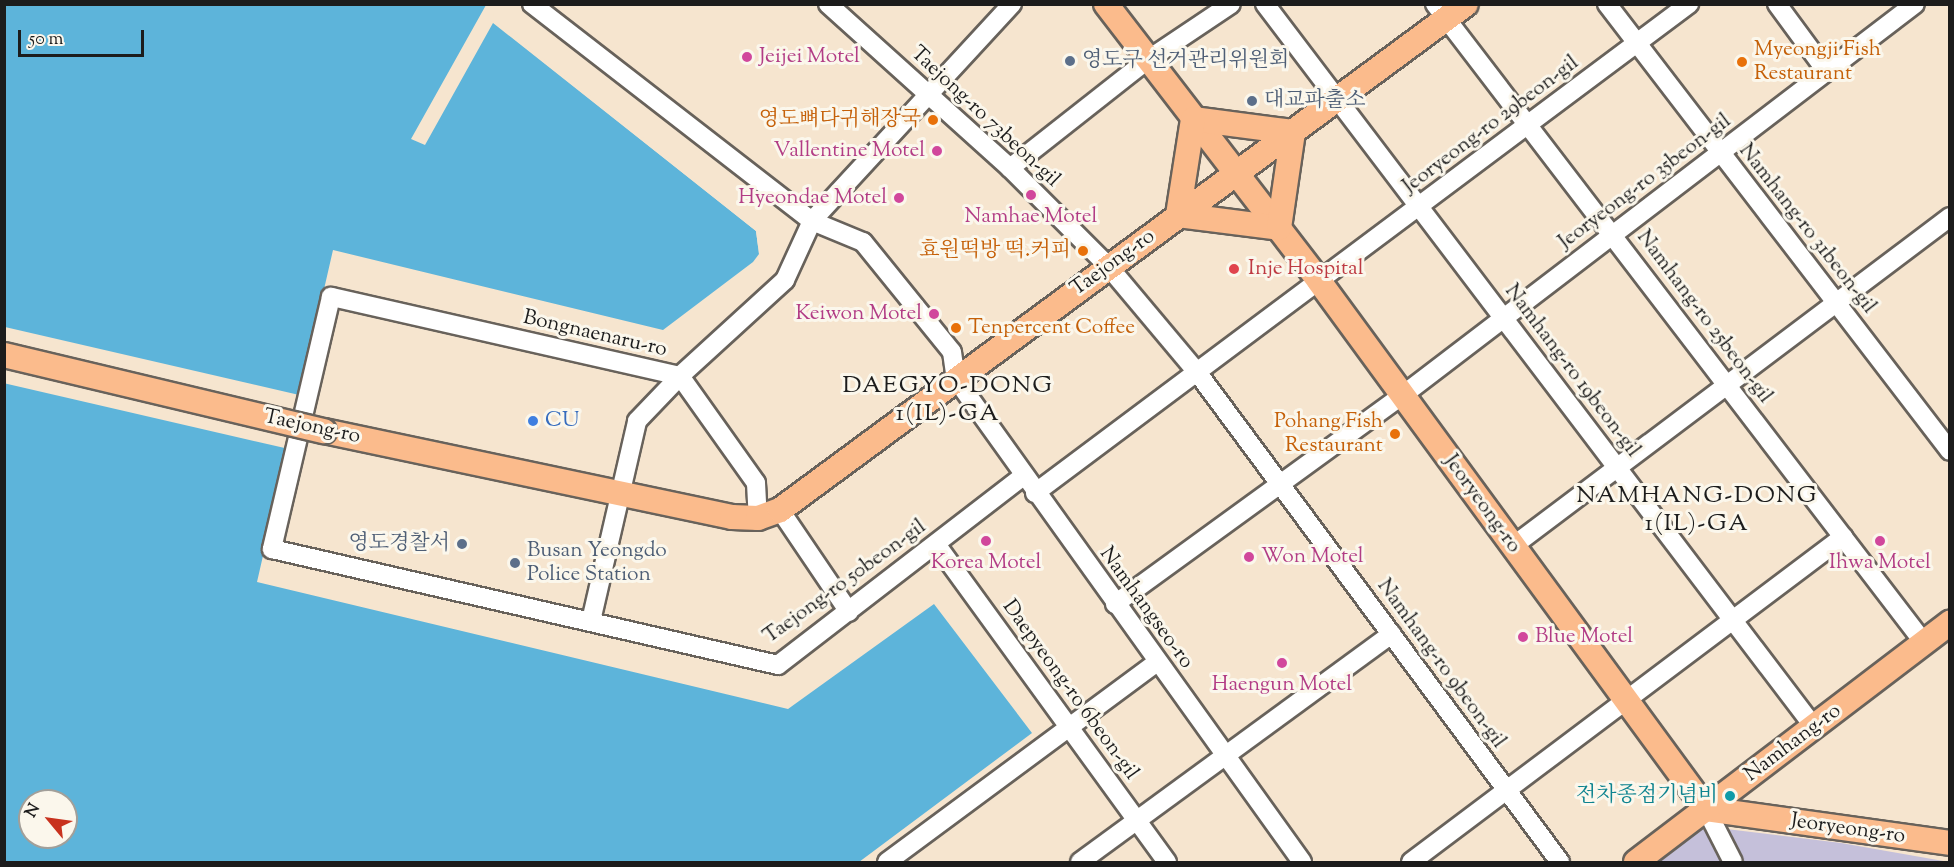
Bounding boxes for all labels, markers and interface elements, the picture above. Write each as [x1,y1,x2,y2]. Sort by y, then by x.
scale bar [21,18,147,56]
text: 50 m [29,27,63,53]
place label: Myeongji Fish Restaurant [1754,37,1881,87]
street label: Taejong-ro 73beon-gil [905,41,1065,193]
place label: Jeijei Motel [759,44,860,70]
place label: 영도구 선거관리위원회 [1082,48,1289,74]
marker: Jeijei Motel [740,50,754,64]
street label: Jeoryeong-ro 29beon-gil [1398,51,1584,199]
marker: 영도구 선거관리위원회 [1063,54,1077,68]
marker: Myeongji Fish Restaurant [1735,55,1749,69]
place label: 대교파출소 [1264,88,1365,114]
marker: 대교파출소 [1245,94,1259,108]
place label: 영도뼈다귀해장국 [759,107,921,133]
street label: Jeoryeong-ro 35beon-gil [1554,109,1736,255]
marker: 영도뼈다귀해장국 [926,113,940,127]
place label: Vallentine Motel [773,138,925,164]
street label: Namhang-ro 31beon-gil [1733,139,1881,319]
marker: Vallentine Motel [930,144,944,158]
place label: Hyeondae Motel [738,185,887,211]
marker: Namhae Motel [1024,188,1038,202]
marker: Hyeondae Motel [892,191,906,205]
place label: Namhae Motel [965,204,1097,230]
street label: Taejong-ro [1066,224,1160,302]
street label: Namhang-ro 25beon-gil [1631,226,1777,408]
place label: 효원떡방 떡.커피 [919,238,1071,264]
marker: 효원떡방 떡.커피 [1076,244,1090,258]
place label: Inje Hospital [1248,256,1364,282]
marker: Inje Hospital [1225,260,1243,278]
street label: Namhang-ro 19beon-gil [1499,280,1645,462]
place label: Keiwon Motel [796,301,922,327]
street label: Bongnaenaru-ro [521,305,669,363]
marker: Keiwon Motel [927,307,941,321]
place label: Tenpercent Coffee [968,315,1135,341]
marker: Tenpercent Coffee [949,321,963,335]
district label: DAEGYO-DONG 1(IL)-GA [843,373,1053,429]
street label: Taejong-ro [261,404,363,450]
place label: CU [545,408,579,434]
place label: Pohang Fish Restaurant [1274,409,1383,459]
marker: CU [526,414,540,428]
marker: Pohang Fish Restaurant [1388,427,1402,441]
street label: Jeoryeong-ro [1438,450,1526,558]
district label: NAMHANG-DONG 1(IL)-GA [1576,483,1818,539]
street label: Taejong-ro 50beon-gil [759,515,931,649]
place label: 영도경찰서 [349,531,450,557]
marker: Korea Motel [979,534,993,548]
marker: Ihwa Motel [1873,534,1887,548]
marker: 영도경찰서 [455,537,469,551]
place label: Busan Yeongdo Police Station [527,538,667,588]
street label: Namhangseo-ro [1093,542,1199,674]
place label: Won Motel [1261,544,1364,570]
place label: Korea Motel [931,550,1041,576]
marker: Won Motel [1242,550,1256,564]
place label: Ihwa Motel [1829,550,1931,576]
marker: Busan Yeongdo Police Station [508,556,522,570]
street label: Namhang-ro 9beon-gil [1371,574,1511,754]
street label: Daepyeong-ro 6beon-gil [996,595,1144,785]
place label: Blue Motel [1535,624,1633,650]
marker: Blue Motel [1516,630,1530,644]
marker: Haengun Motel [1275,656,1289,670]
place label: Haengun Motel [1212,672,1352,698]
street label: Namhang-ro [1740,698,1846,788]
place label: 전차종점기념비 [1576,783,1718,809]
north arrow [18,789,78,849]
marker: 전차종점기념비 [1723,789,1737,803]
text: N [20,800,47,822]
street label: Jeoryeong-ro [1789,808,1907,850]

